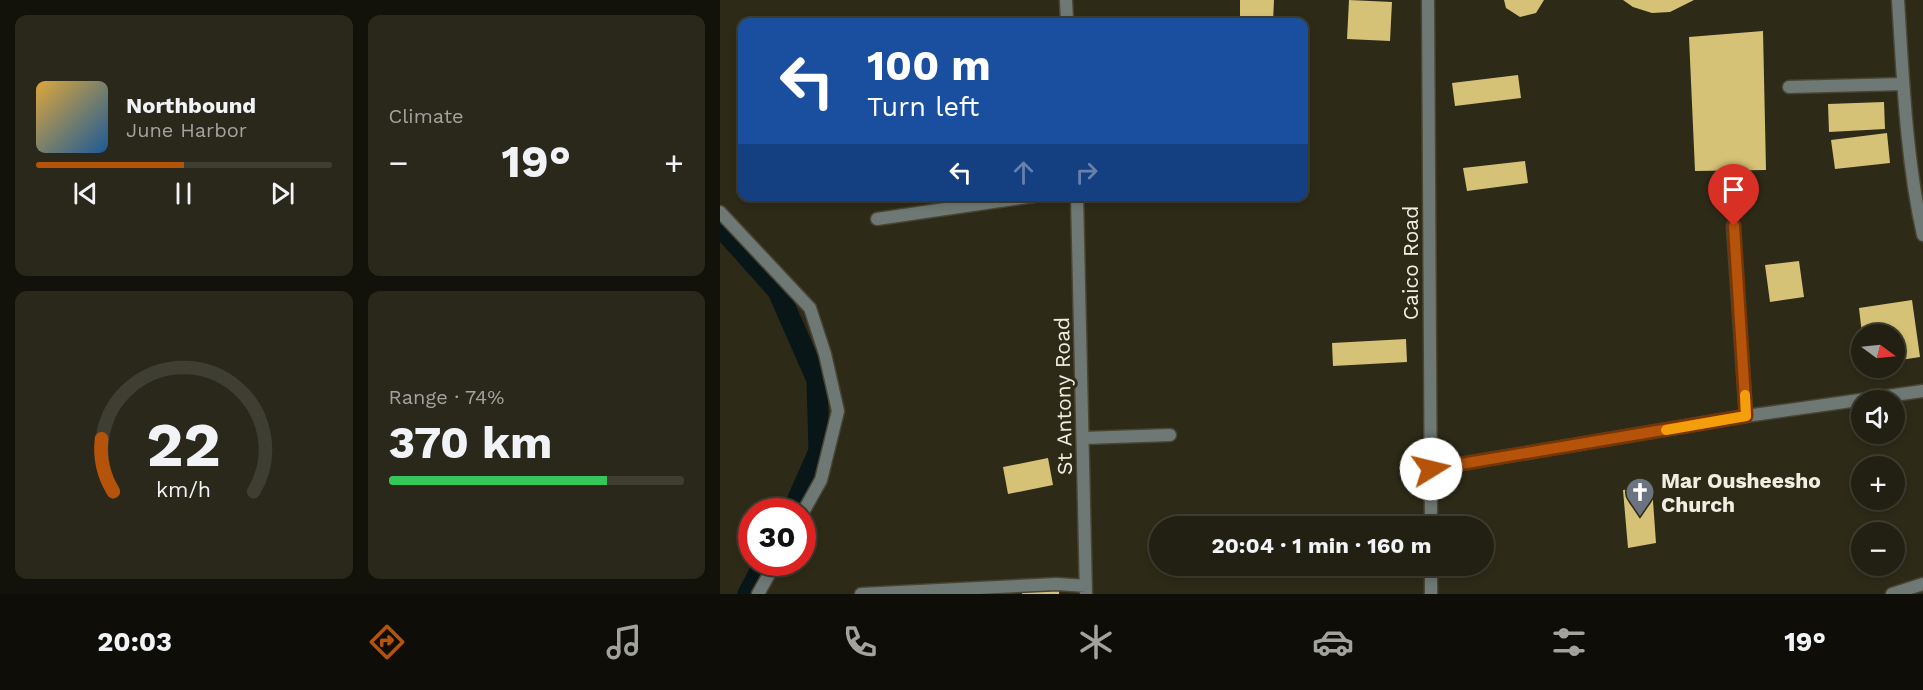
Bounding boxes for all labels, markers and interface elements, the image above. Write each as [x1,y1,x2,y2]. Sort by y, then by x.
text: 100 m [867,41,991,90]
icon: left [768,42,846,120]
text: Turn left [867,91,979,123]
text: Northbound [126,93,256,118]
text: Climate [389,104,464,128]
text: June Harbor [126,118,247,142]
text: 19° [502,135,571,188]
text: − [389,143,408,182]
text: + [664,143,684,182]
icon: left [944,156,977,189]
icon: ahead [1007,156,1040,189]
icon: right [1070,156,1103,189]
pin [1708,164,1759,226]
icon: arrive [1717,173,1750,206]
icon: previous [69,177,102,210]
icon: pause [167,177,200,210]
icon: next [266,177,299,210]
street label: Caico Road [1398,206,1423,320]
street label: St Antony Road [1049,317,1077,475]
north arrow [1851,324,1905,378]
map controls [1851,324,1905,576]
text: Range · 74% [389,385,504,409]
button: sound [1851,390,1905,444]
text: 22 [147,408,221,481]
text: 370 km [389,416,552,469]
position arrow [1399,437,1463,501]
button: + [1851,456,1905,510]
place label: Mar Ousheesho Church [1661,468,1821,517]
church icon: Mar Ousheesho Church [1624,476,1656,518]
text: km/h [156,477,211,502]
speed limit sign: 30 [738,498,816,576]
button: − [1851,522,1905,576]
text: 20:04 · 1 min · 160 m [1212,533,1431,558]
icon: directions [366,621,408,663]
icon: music [603,621,645,663]
icon: phone [839,621,881,663]
icon: climate [1075,621,1117,663]
icon: car [1312,621,1354,663]
icon: filters [1548,621,1590,663]
text: 20:03 [97,626,172,658]
text: 19° [1784,626,1826,658]

